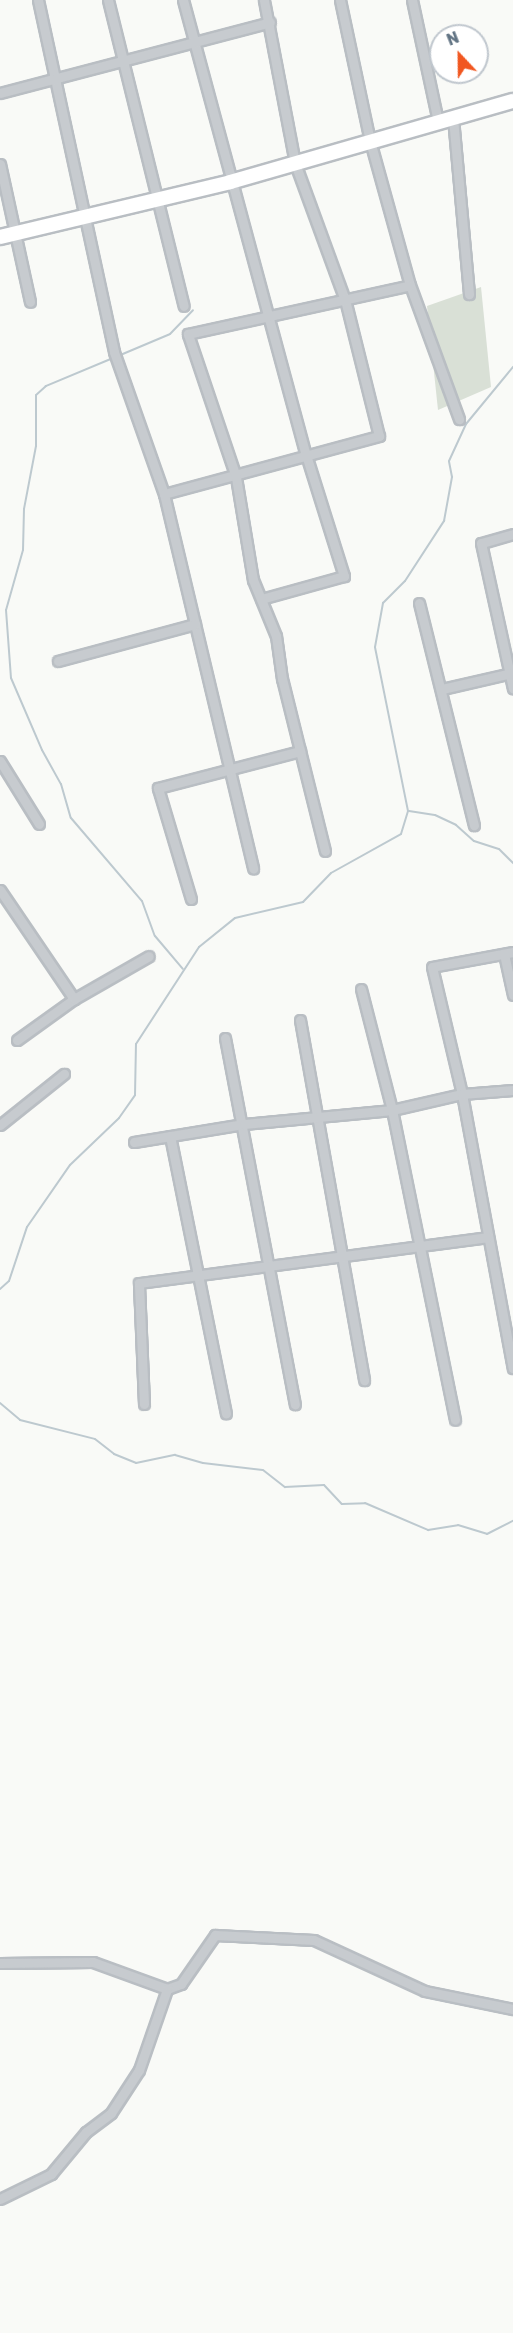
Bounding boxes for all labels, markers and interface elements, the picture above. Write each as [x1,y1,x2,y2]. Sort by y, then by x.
north arrow [429,24,489,84]
text: N [444,28,462,50]

